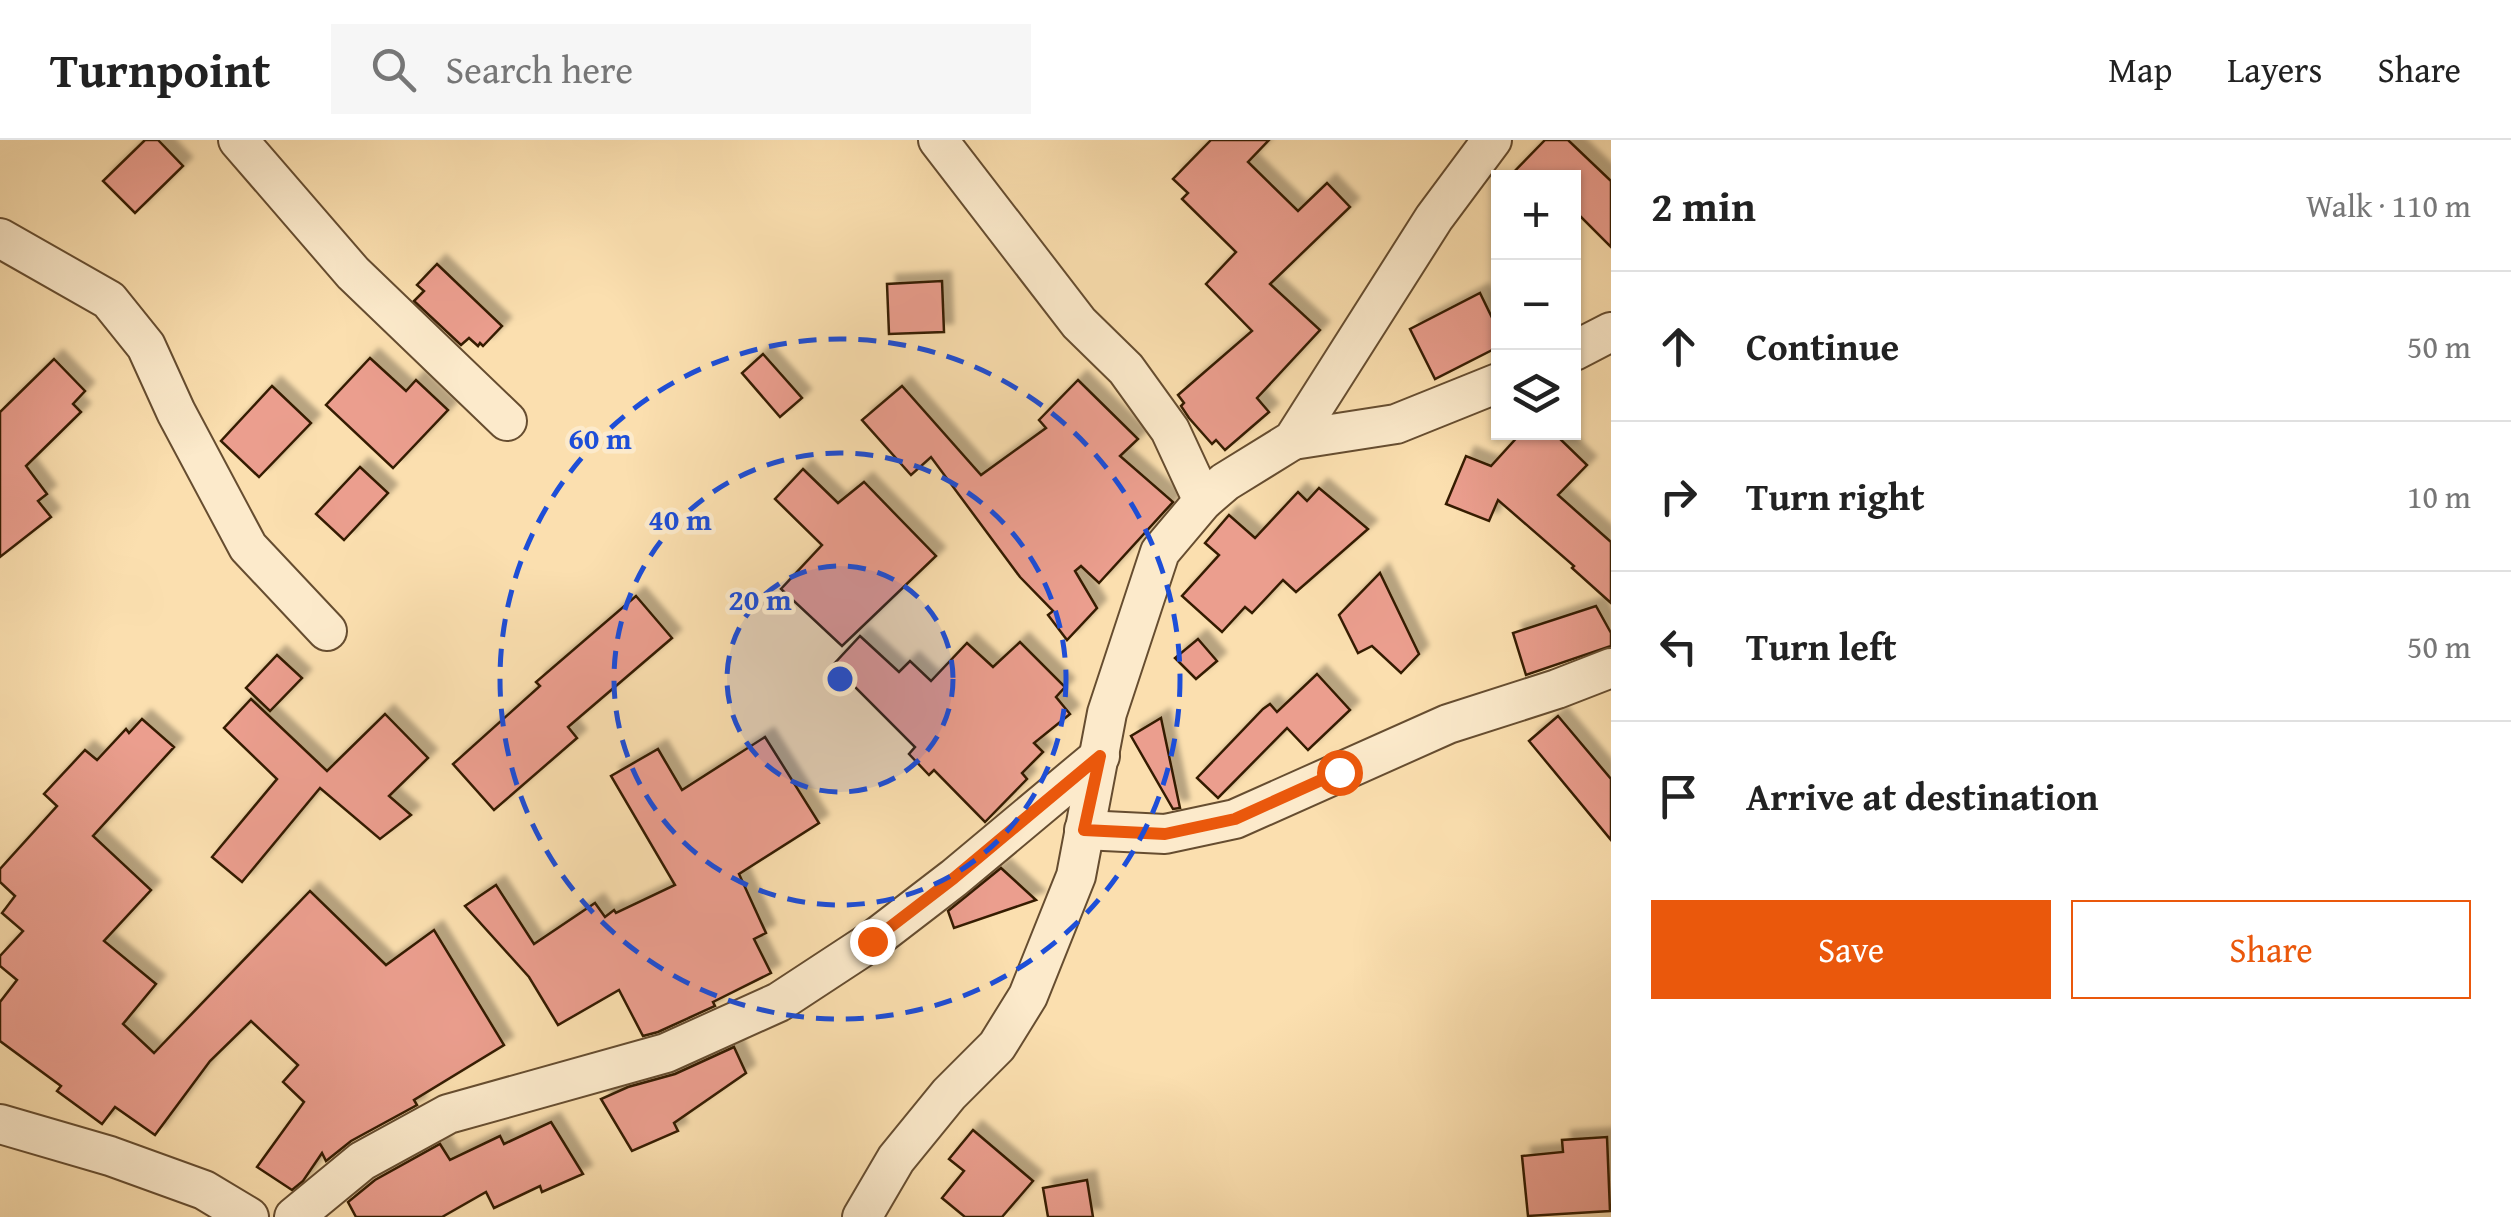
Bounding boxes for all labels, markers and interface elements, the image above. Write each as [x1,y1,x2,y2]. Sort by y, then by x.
search box [331,24,1031,114]
text: Turnpoint [50,34,271,105]
text: Search here [446,41,633,97]
icon: search [366,42,421,97]
text: Map [2108,44,2172,95]
text: Layers [2227,44,2322,95]
text: Share [2377,44,2461,95]
map controls [1491,170,1581,440]
button: + [1491,170,1581,260]
text: 2 min [1651,175,1756,236]
text: Walk · 110 m [2306,182,2471,229]
button: − [1491,260,1581,350]
text: Continue [1746,318,1899,374]
icon: ahead [1651,319,1706,374]
text: 50 m [2407,323,2471,370]
button: layers [1491,350,1581,440]
text: 60 m [568,416,632,460]
text: Turn right [1746,468,1925,524]
icon: right [1651,469,1706,524]
text: 10 m [2407,473,2471,520]
text: 40 m [648,497,712,541]
text: 20 m [728,577,792,621]
text: Turn left [1746,618,1897,674]
icon: left [1651,619,1706,674]
text: 50 m [2407,623,2471,670]
centre of rings [822,661,858,697]
route start [1317,750,1363,796]
text: Arrive at destination [1746,768,2099,824]
icon: arrive [1651,769,1706,824]
button: Save [1651,900,2051,999]
button: Share [2071,900,2471,999]
route end [850,919,896,965]

